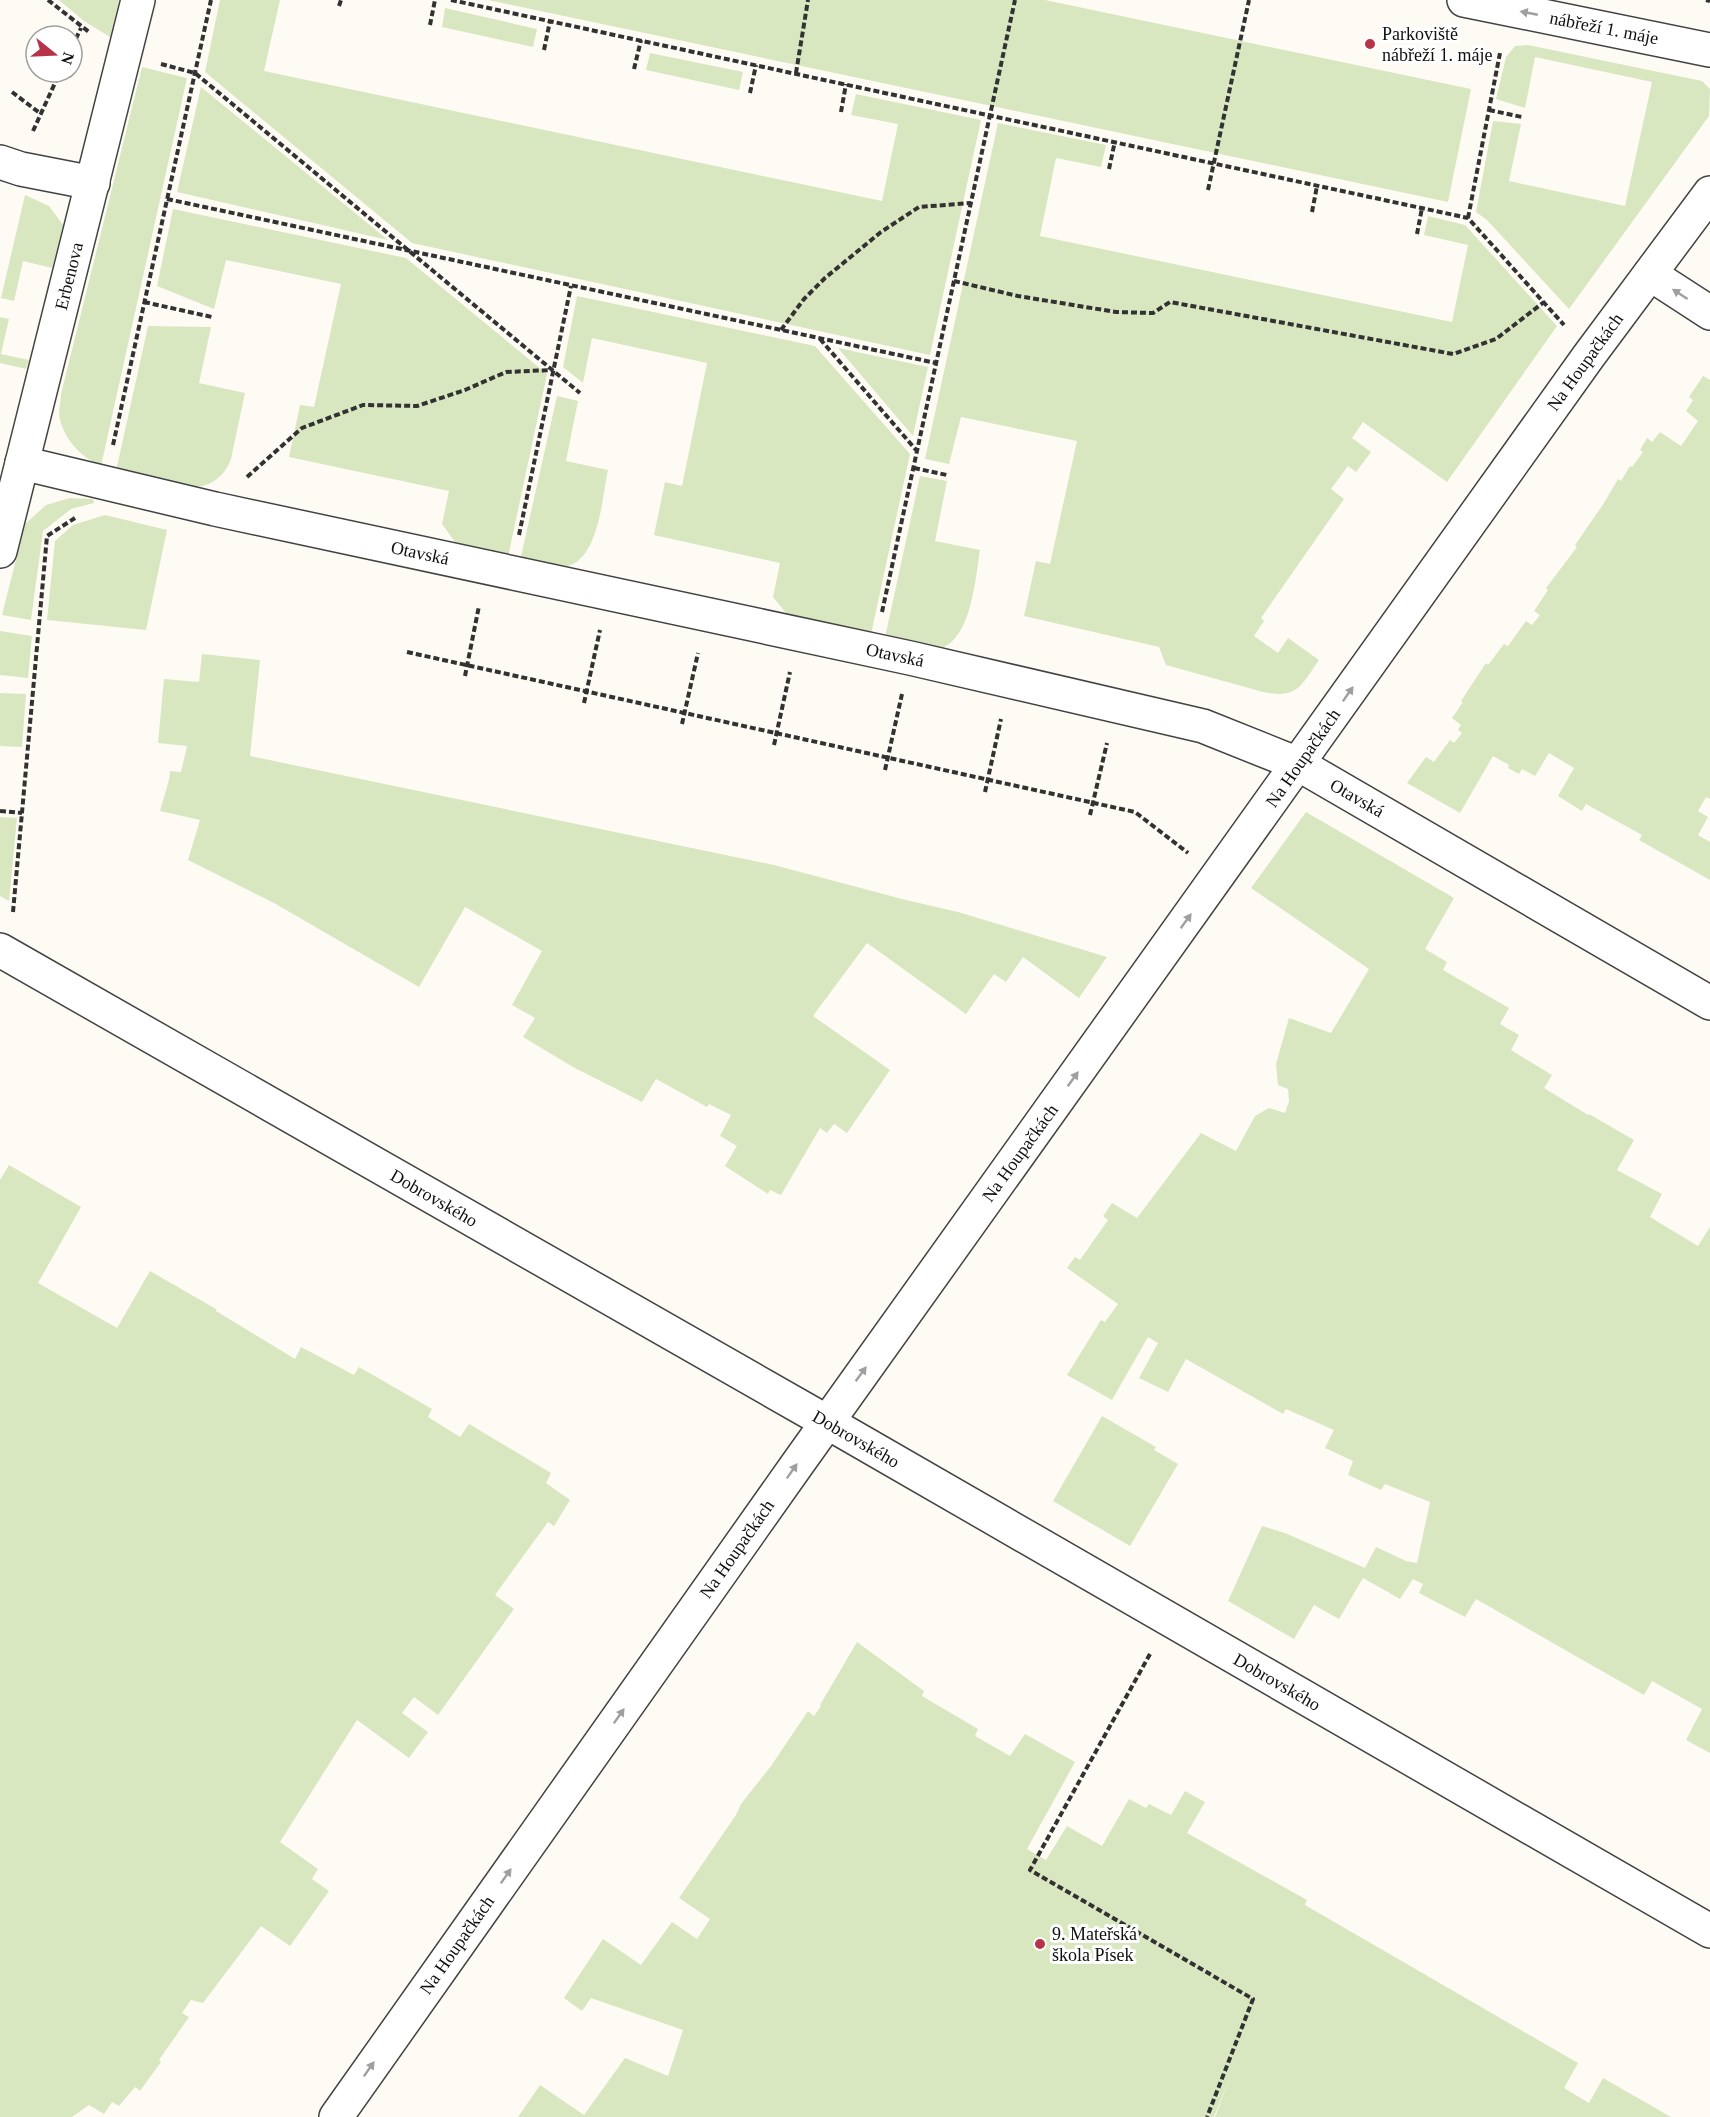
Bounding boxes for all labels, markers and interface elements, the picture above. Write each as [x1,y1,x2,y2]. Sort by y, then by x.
one-way arrow [1519,8,1538,17]
street label: nábřeží 1. máje [1548,8,1660,48]
north arrow [24,24,84,84]
place label: Parkoviště nábřeží 1. máje [1382,24,1492,65]
marker: Parkoviště nábřeží 1. máje [1363,37,1377,51]
text: N [58,50,78,67]
street label: Erbenova [51,240,87,312]
one-way arrow [1672,289,1688,300]
street label: Na Houpačkách [1543,309,1627,415]
street label: Otavská [389,537,451,569]
street label: Otavská [864,639,926,671]
one-way arrow [1342,686,1354,702]
street label: Na Houpačkách [1262,705,1344,811]
street label: Otavská [1326,775,1388,821]
one-way arrow [1180,913,1192,929]
one-way arrow [1067,1072,1079,1088]
street label: Na Houpačkách [978,1100,1062,1206]
street label: Dobrovského [387,1165,481,1231]
one-way arrow [855,1367,867,1382]
street label: Dobrovského [809,1406,903,1472]
one-way arrow [786,1464,798,1480]
street label: Na Houpačkách [696,1496,778,1602]
street label: Dobrovského [1230,1649,1324,1715]
one-way arrow [613,1709,625,1725]
one-way arrow [500,1868,512,1884]
street label: Na Houpačkách [416,1892,498,1998]
place label: 9. Mateřská škola Písek [1052,1924,1137,1965]
marker: 9. Mateřská škola Písek [1033,1937,1047,1951]
one-way arrow [363,2062,375,2078]

